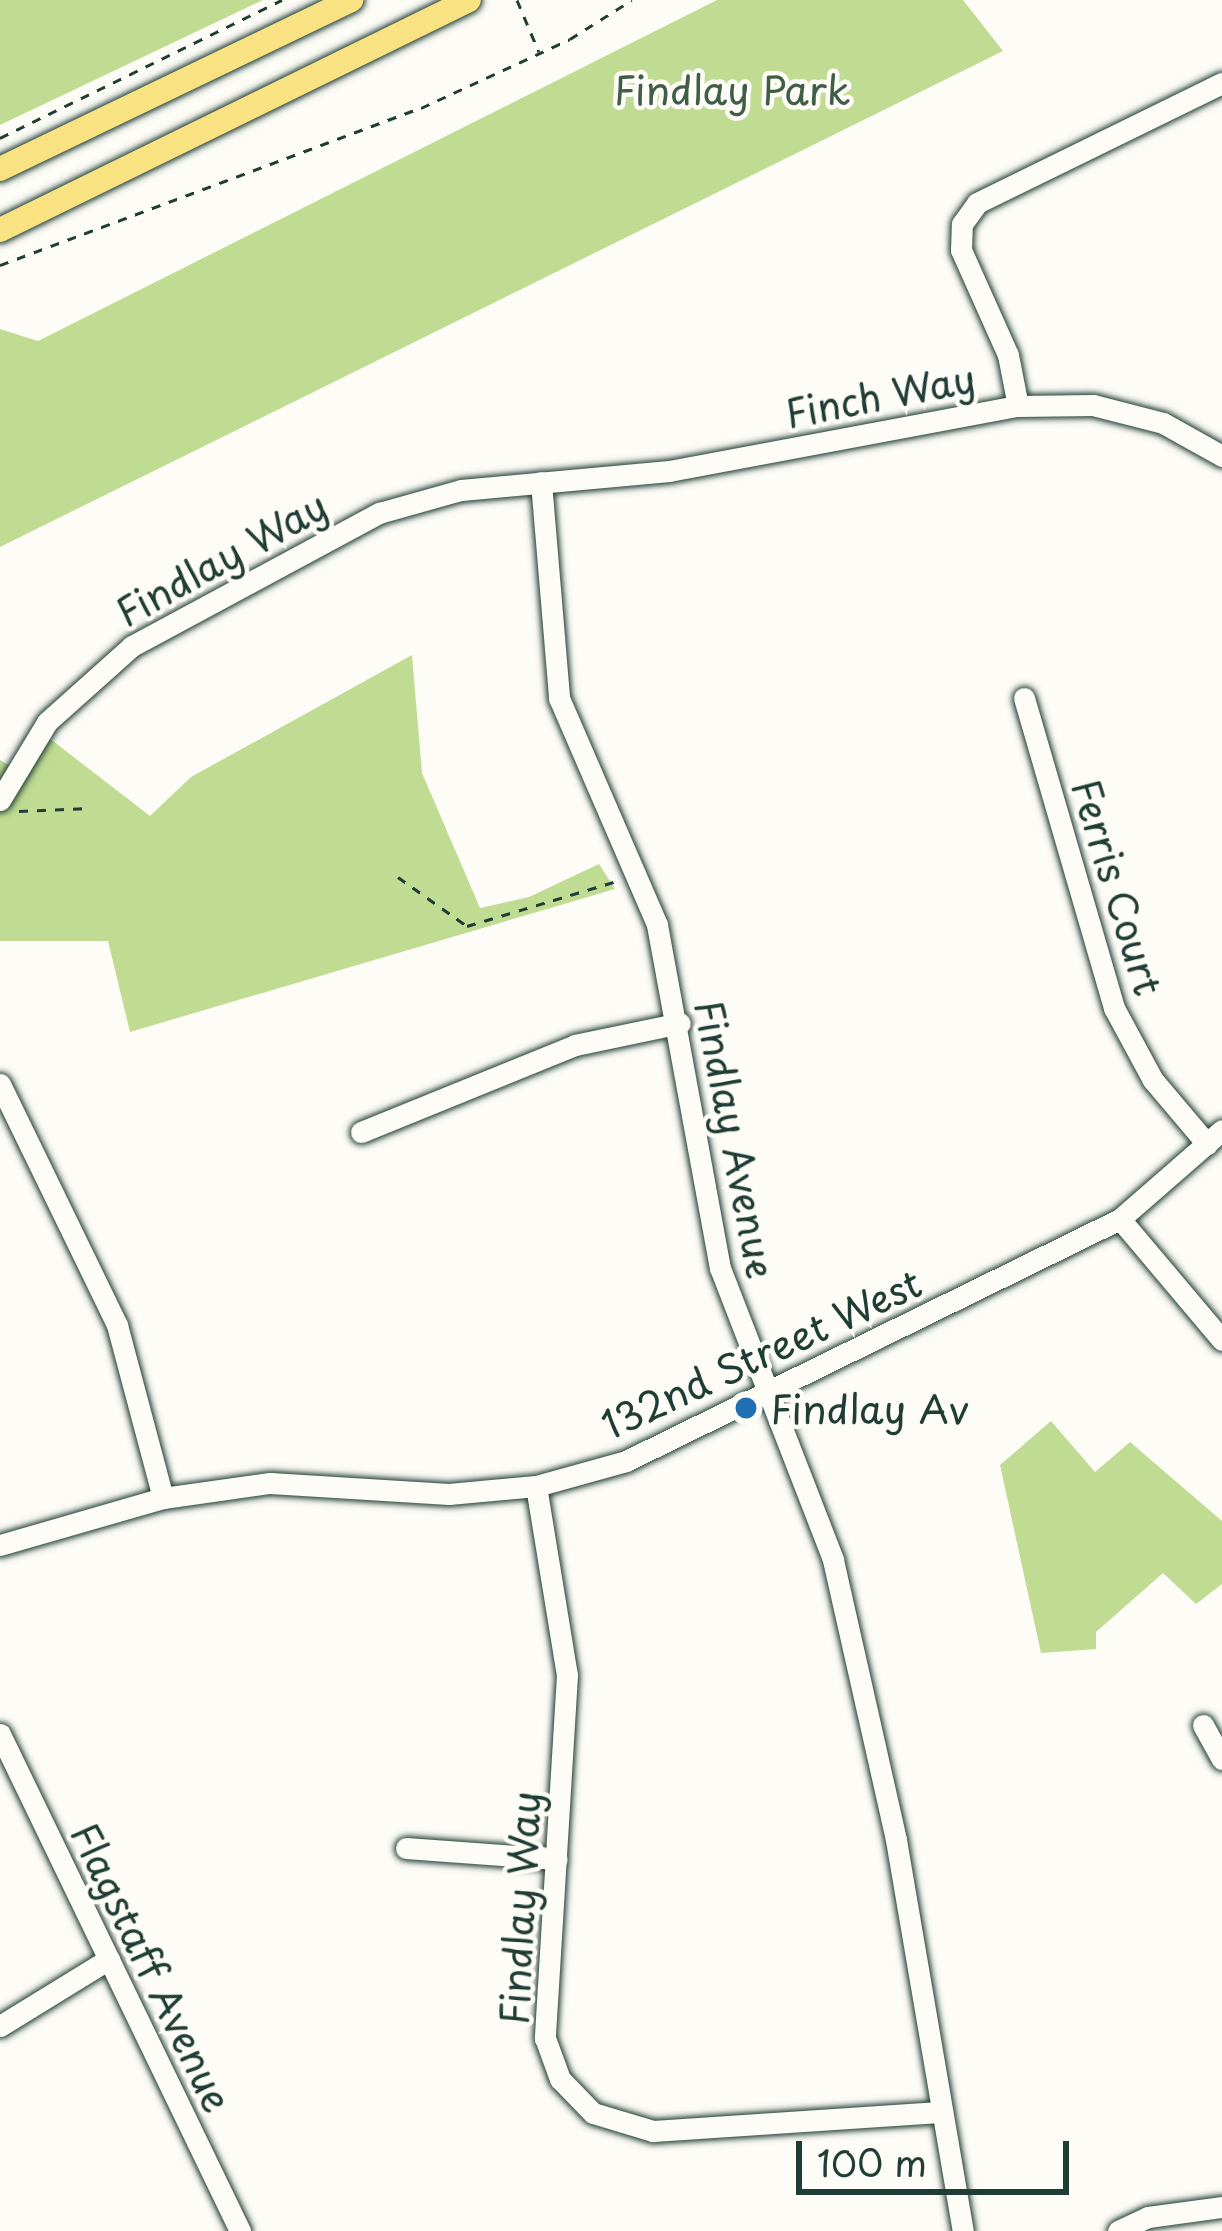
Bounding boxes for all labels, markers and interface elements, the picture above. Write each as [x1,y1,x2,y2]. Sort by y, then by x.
park label: Findlay Park [614,66,850,112]
street label: Finch Way [780,353,980,437]
street label: Findlay Way [108,481,334,635]
street label: Ferris Court [1063,773,1173,1001]
street label: Findlay Avenue [686,996,786,1282]
street label: 132nd Street West [594,1259,928,1447]
place label: Findlay Av [770,1385,968,1431]
marker: Findlay Av [733,1395,759,1421]
street label: Findlay Way [490,1791,548,2025]
street label: Flagstaff Avenue [62,1816,242,2118]
scale bar [802,2117,1075,2191]
text: 100 m [817,2135,927,2189]

